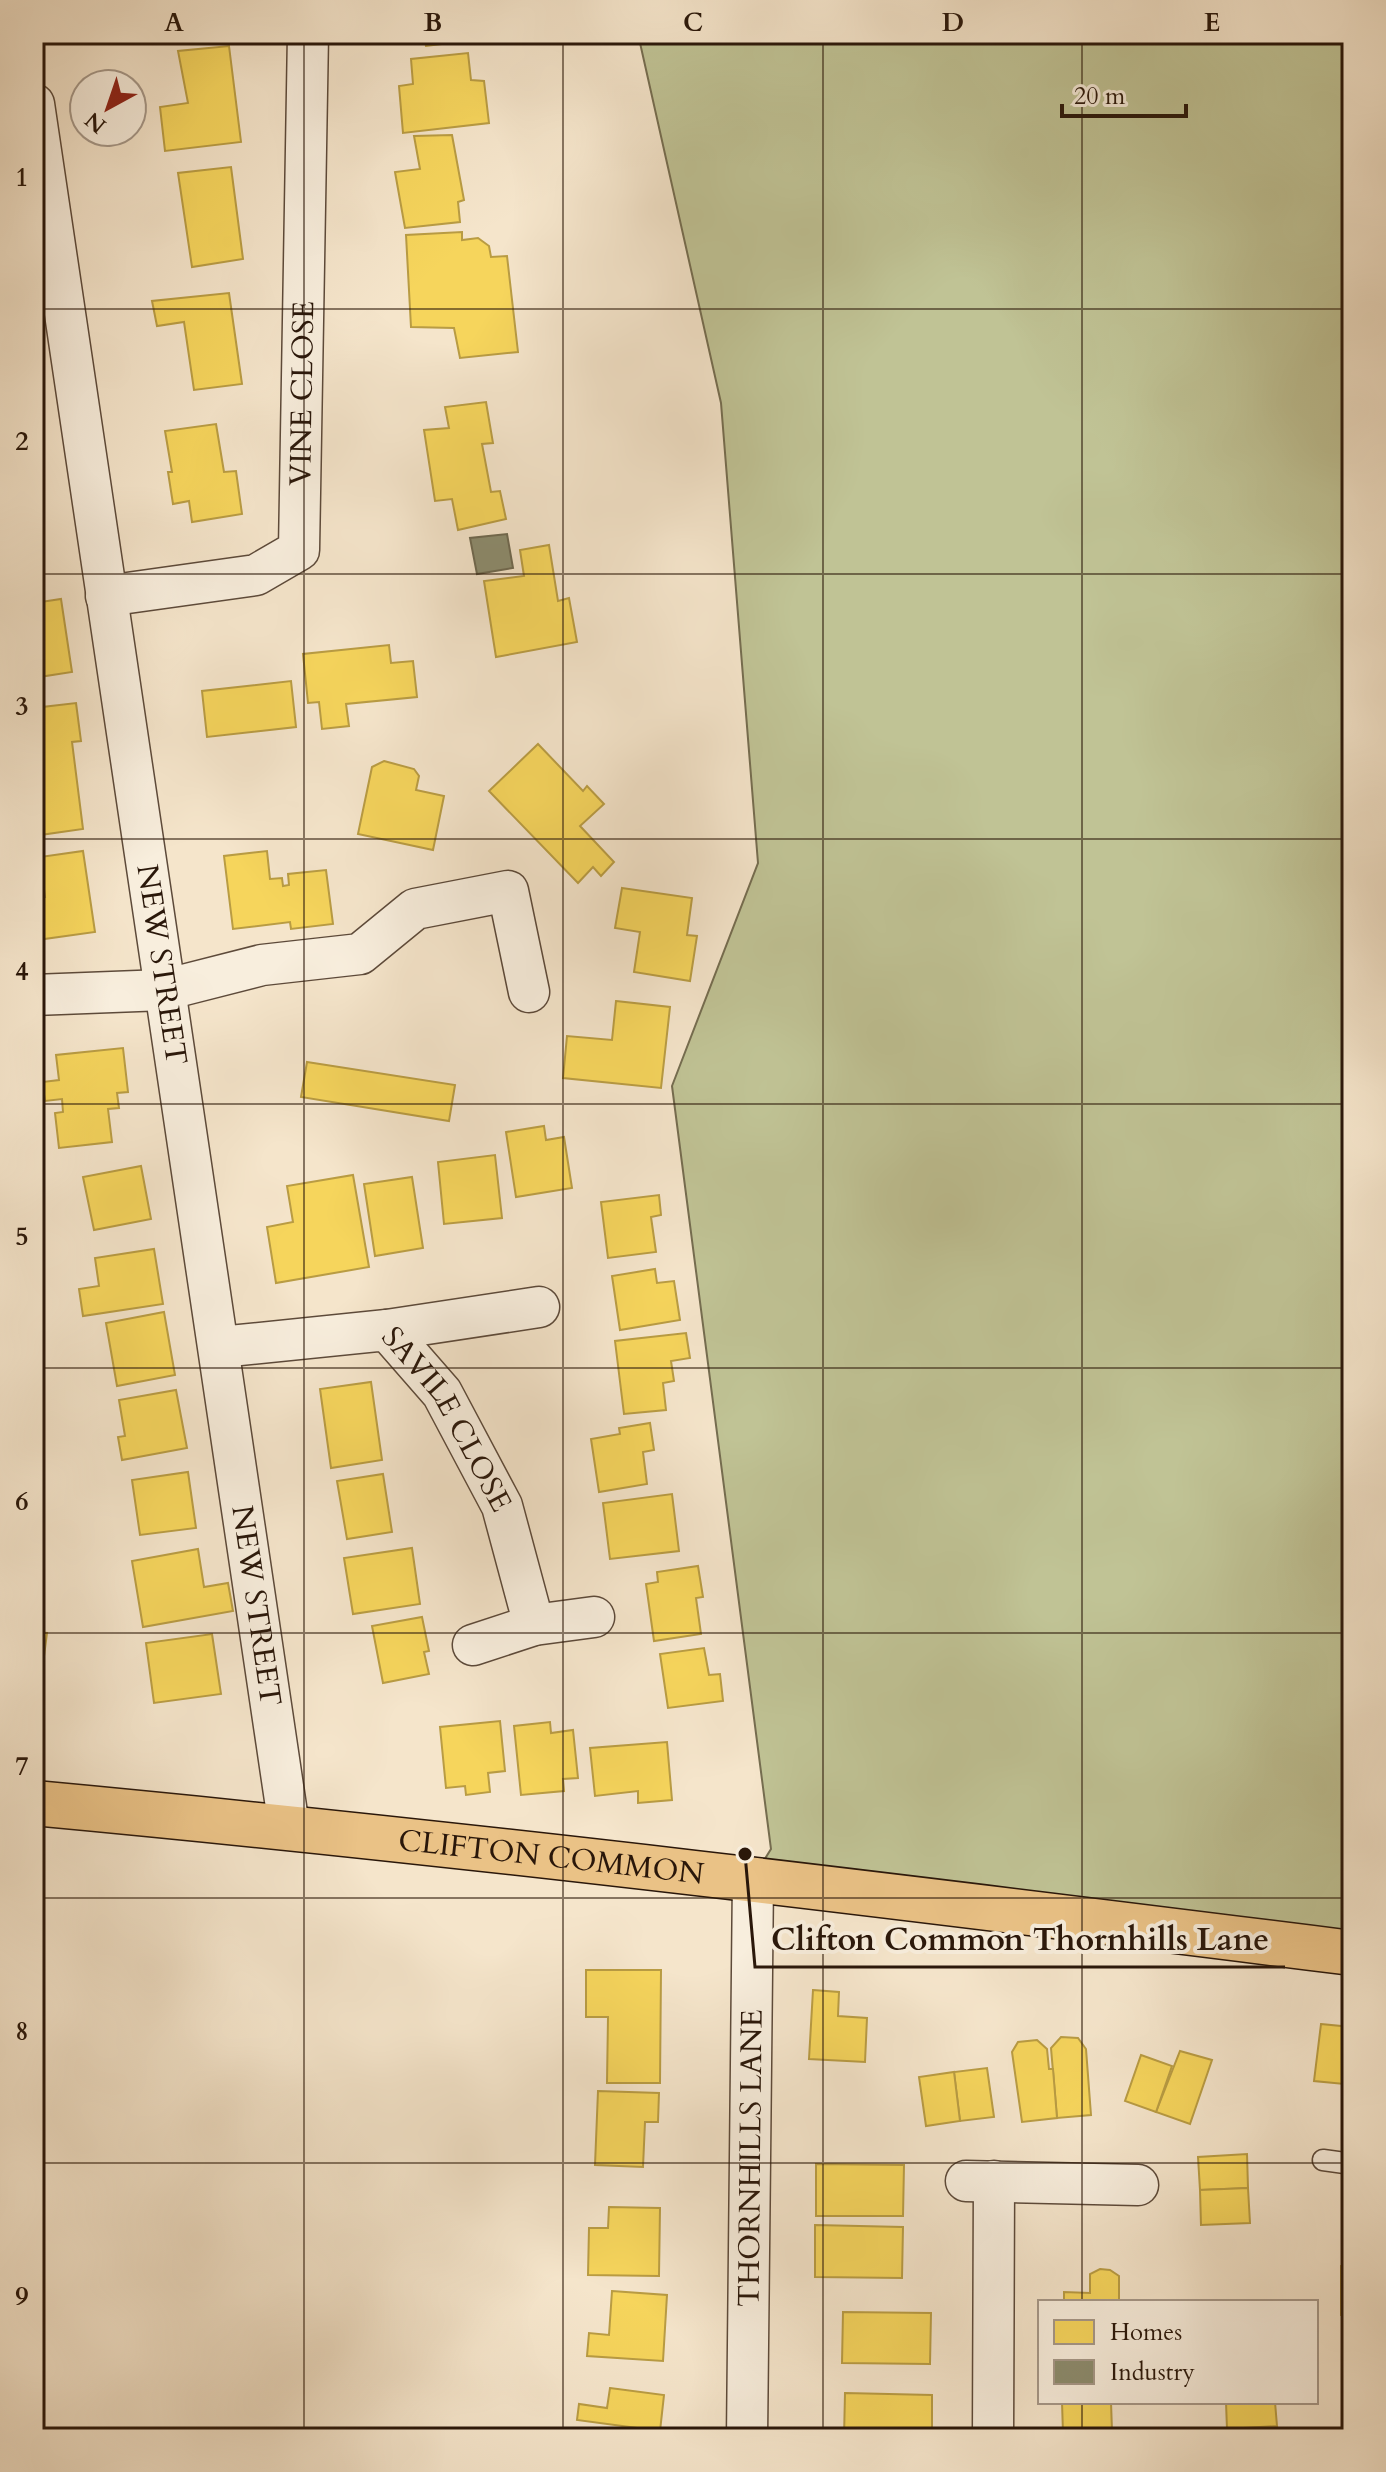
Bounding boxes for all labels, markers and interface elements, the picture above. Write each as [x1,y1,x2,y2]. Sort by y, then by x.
text: A [164,5,184,40]
text: B [424,5,442,40]
text: C [683,5,703,40]
text: D [942,5,964,40]
text: E [1204,5,1220,40]
north arrow [68,68,148,148]
scale bar [1062,68,1186,118]
text: 20 m [1074,80,1126,113]
text: N [79,105,113,140]
text: 1 [15,160,29,195]
street label: VINE CLOSE [280,300,324,486]
text: 2 [15,424,29,459]
text: 3 [15,689,29,724]
street label: NEW STREET [127,861,197,1068]
text: 4 [15,954,29,989]
text: 5 [15,1219,29,1254]
street label: SAVILE CLOSE [372,1317,522,1519]
text: 6 [15,1484,29,1519]
street label: NEW STREET [222,1503,292,1709]
text: 7 [15,1749,29,1784]
street label: CLIFTON COMMON [396,1819,707,1894]
callout: Clifton Common Thornhills Lane [755,1911,1285,1967]
text: Clifton Common Thornhills Lane [771,1918,1269,1962]
street label: THORNHILLS LANE [728,2009,772,2307]
text: 8 [15,2014,29,2049]
text: 9 [15,2279,29,2314]
legend [1038,2300,1318,2404]
text: Homes [1110,2316,1182,2349]
text: Industry [1110,2356,1195,2389]

